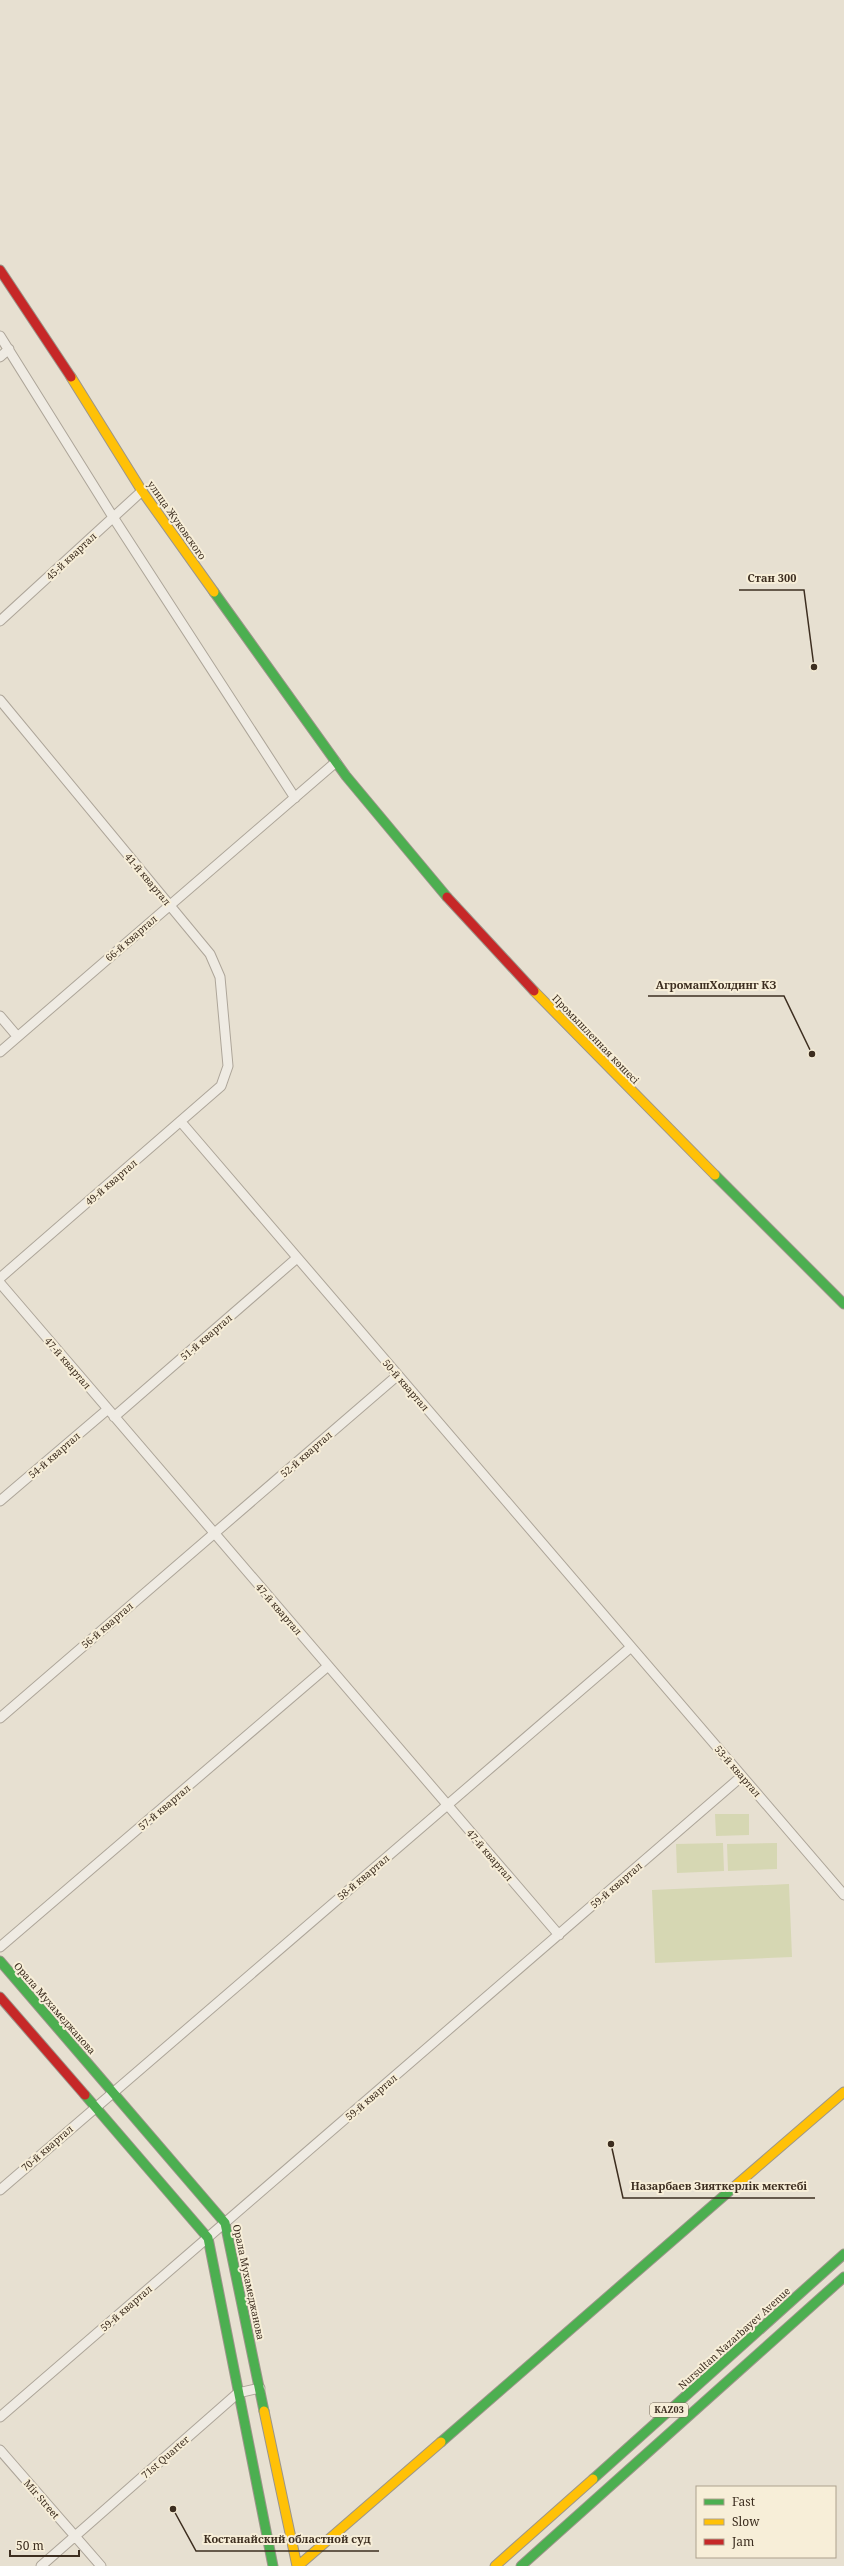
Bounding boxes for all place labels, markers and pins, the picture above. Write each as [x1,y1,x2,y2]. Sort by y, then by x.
callout: Стан 300 [739,567,804,590]
callout: АгромашХолдинг КЗ [648,973,784,996]
callout: Назарбаев Зияткерлік мектебі [623,2175,815,2198]
callout: Костанайский областной суд [196,2528,379,2551]

